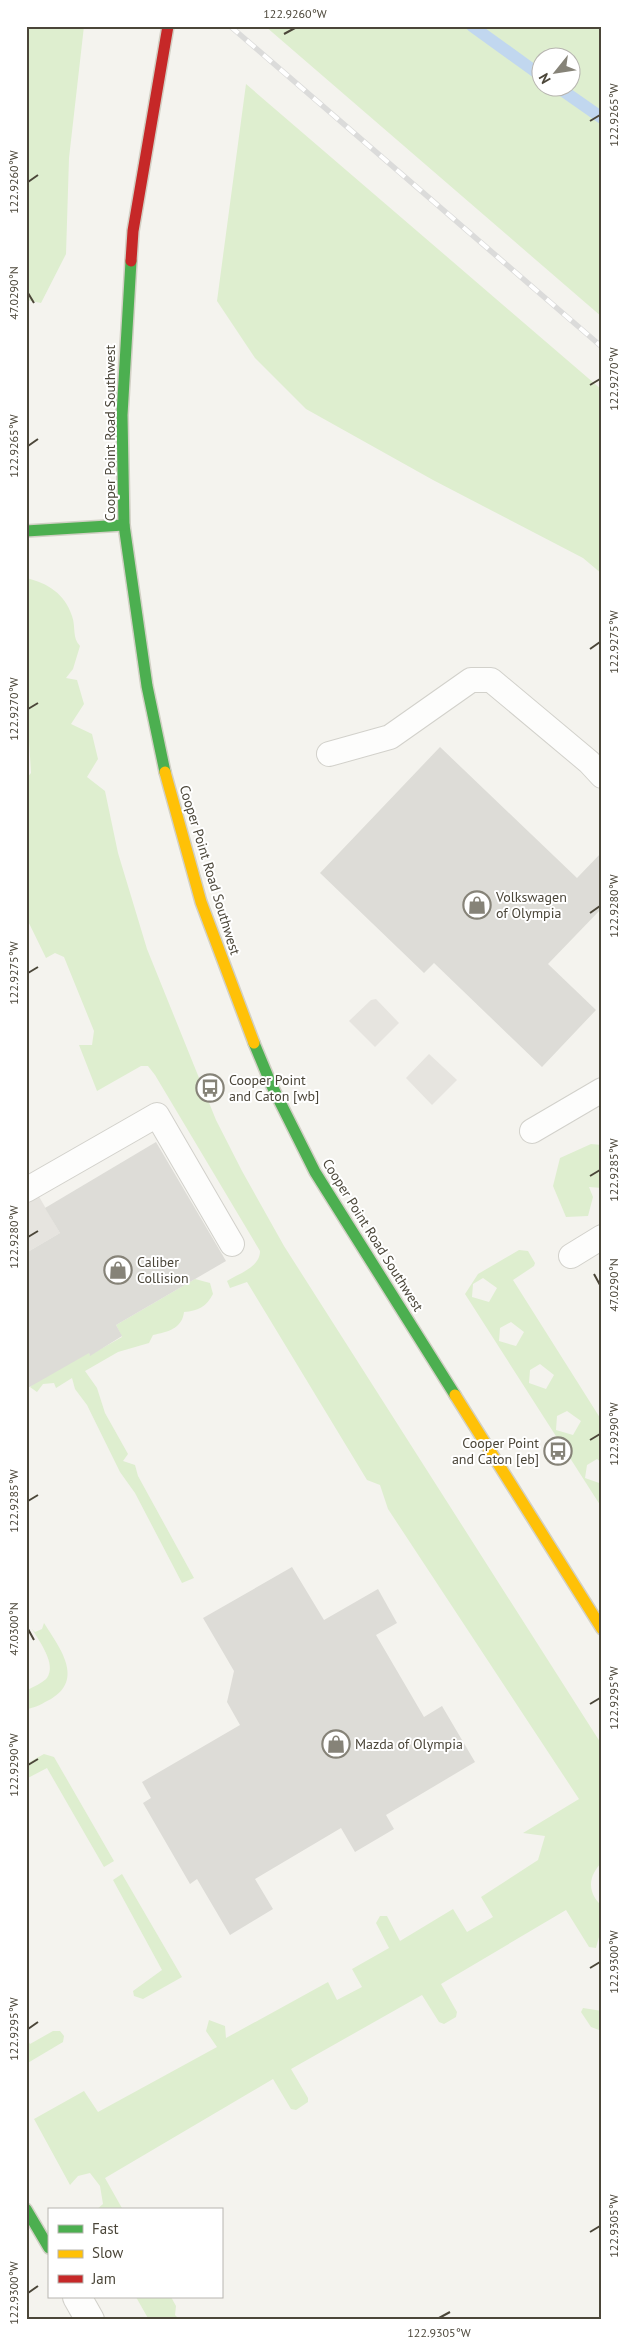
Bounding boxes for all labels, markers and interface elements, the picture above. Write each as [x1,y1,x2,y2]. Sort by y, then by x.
text: 122.9260°W [263,6,327,21]
north arrow [530,48,580,98]
text: N [535,70,555,87]
text: 122.9265°W [606,83,621,147]
text: 122.9260°W [6,150,21,214]
text: 47.0290°N [6,266,21,320]
street label: Cooper Point Road Southwest [101,344,119,521]
text: 122.9270°W [606,347,621,411]
text: 122.9265°W [6,414,21,478]
text: 122.9275°W [606,610,621,674]
text: 122.9270°W [6,677,21,741]
street label: Cooper Point Road Southwest [176,783,244,957]
text: 122.9280°W [606,874,621,938]
place label: Volkswagen of Olympia [495,888,567,922]
shop icon: Volkswagen of Olympia [462,890,492,920]
text: 122.9275°W [6,941,21,1005]
place label: Cooper Point and Caton [wb] [229,1071,319,1105]
bus stop icon: Cooper Point and Caton [wb] [195,1073,225,1103]
text: 122.9285°W [606,1138,621,1202]
street label: Cooper Point Road Southwest [319,1155,428,1315]
text: 122.9280°W [6,1205,21,1269]
place label: Caliber Collision [137,1253,189,1287]
shop icon: Caliber Collision [103,1255,133,1285]
text: 47.0290°N [606,1258,621,1312]
text: 122.9290°W [606,1402,621,1466]
place label: Cooper Point and Caton [eb] [452,1434,539,1468]
bus stop icon: Cooper Point and Caton [eb] [543,1436,573,1466]
text: 122.9285°W [6,1469,21,1533]
text: 47.0300°N [6,1602,21,1656]
text: 122.9295°W [606,1666,621,1730]
shop icon: Mazda of Olympia [321,1729,351,1759]
text: 122.9290°W [6,1733,21,1797]
place label: Mazda of Olympia [355,1735,463,1753]
text: 122.9300°W [606,1930,621,1994]
text: 122.9295°W [6,1997,21,2061]
text: 122.9305°W [606,2194,621,2258]
legend [48,2208,222,2298]
text: Fast [92,2219,119,2238]
text: Slow [92,2243,123,2262]
text: 122.9300°W [6,2261,21,2325]
text: Jam [91,2269,116,2288]
text: 122.9305°W [407,2325,471,2340]

